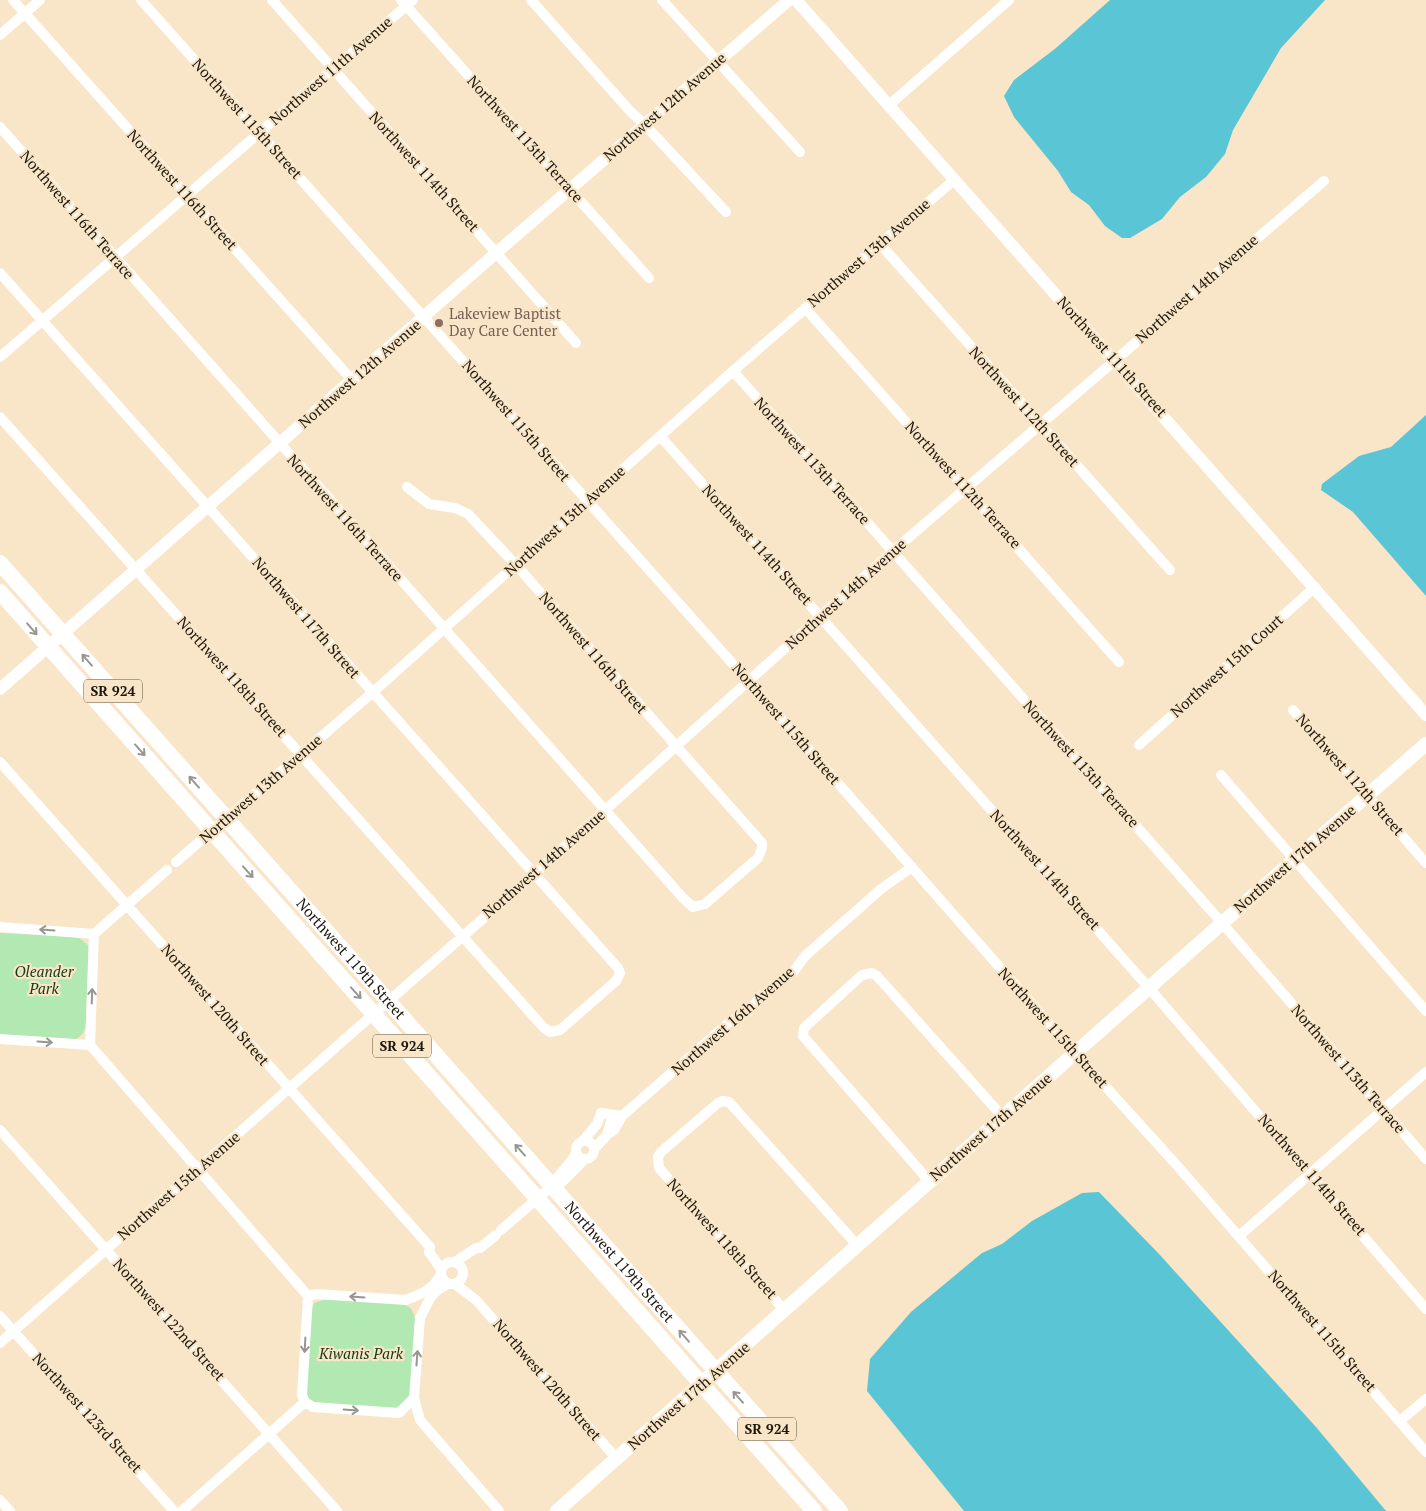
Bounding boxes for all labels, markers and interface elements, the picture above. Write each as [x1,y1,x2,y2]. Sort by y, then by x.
street label: Northwest 11th Avenue [265,11,396,129]
street label: Northwest 12th Avenue [599,47,730,165]
street label: Northwest 115th Street [188,54,307,183]
street label: Northwest 113th Terrace [463,70,588,206]
street label: Northwest 114th Street [365,107,484,236]
street label: Northwest 116th Street [123,125,242,254]
street label: Northwest 116th Terrace [16,146,139,283]
street label: Northwest 13th Avenue [803,193,934,311]
street label: Northwest 14th Avenue [1131,229,1262,347]
street label: Northwest 111th Street [1053,292,1172,421]
place label: Lakeview Baptist Day Care Center [449,303,562,340]
street label: Northwest 12th Avenue [294,314,425,432]
marker: Lakeview Baptist Day Care Center [433,317,445,329]
street label: Northwest 112th Street [965,342,1084,471]
street label: Northwest 115th Street [458,355,576,486]
street label: Northwest 113th Terrace [750,392,875,528]
street label: Northwest 112th Terrace [901,416,1026,552]
street label: Northwest 116th Terrace [283,449,408,585]
street label: Northwest 13th Avenue [500,461,629,580]
street label: Northwest 114th Street [698,480,817,609]
street label: Northwest 14th Avenue [781,534,910,653]
street label: Northwest 117th Street [248,552,365,683]
street label: Northwest 116th Street [535,587,653,718]
street label: Northwest 15th Court [1166,609,1287,721]
street label: Northwest 118th Street [173,612,292,741]
one-way arrow [27,622,38,635]
one-way arrow [81,654,92,667]
street label: Northwest 115th Street [728,658,846,789]
road number: SR 924 [84,679,142,702]
street label: Northwest 113th Terrace [1019,695,1144,831]
street label: Northwest 112th Street [1292,709,1410,840]
street label: Northwest 13th Avenue [195,729,326,847]
one-way arrow [134,744,146,757]
one-way arrow [188,776,200,789]
street label: Northwest 17th Avenue [1229,800,1360,917]
street label: Northwest 14th Avenue [478,804,609,922]
street label: Northwest 114th Street [986,805,1105,934]
one-way arrow [242,865,254,878]
street label: Northwest 119th Street [293,893,411,1023]
one-way arrow [39,926,55,935]
street label: Northwest 120th Street [157,939,275,1070]
park label: Oleander Park [15,961,75,998]
street label: Northwest 16th Avenue [667,961,798,1079]
street label: Northwest 115th Street [994,963,1113,1092]
one-way arrow [350,987,362,1000]
one-way arrow [87,989,97,1005]
street label: Northwest 113th Terrace [1287,1000,1410,1137]
road number: SR 924 [373,1034,431,1058]
one-way arrow [37,1038,53,1047]
street label: Northwest 17th Avenue [925,1068,1056,1185]
street label: Northwest 114th Street [1254,1109,1372,1240]
street label: Northwest 15th Avenue [113,1126,244,1244]
one-way arrow [515,1144,526,1157]
street label: Northwest 118th Street [663,1174,782,1303]
street label: Northwest 119th Street [561,1197,680,1327]
street label: Northwest 122nd Street [109,1254,230,1385]
street label: Northwest 115th Street [1264,1265,1382,1396]
one-way arrow [349,1292,365,1301]
street label: Northwest 120th Street [489,1314,607,1445]
one-way arrow [678,1330,690,1343]
one-way arrow [300,1337,310,1353]
street label: Northwest 17th Avenue [623,1337,754,1454]
park label: Kiwanis Park [318,1343,404,1363]
street label: Northwest 123rd Street [28,1348,147,1477]
one-way arrow [413,1350,422,1366]
one-way arrow [733,1391,744,1404]
one-way arrow [343,1405,359,1414]
road number: SR 924 [738,1418,796,1440]

